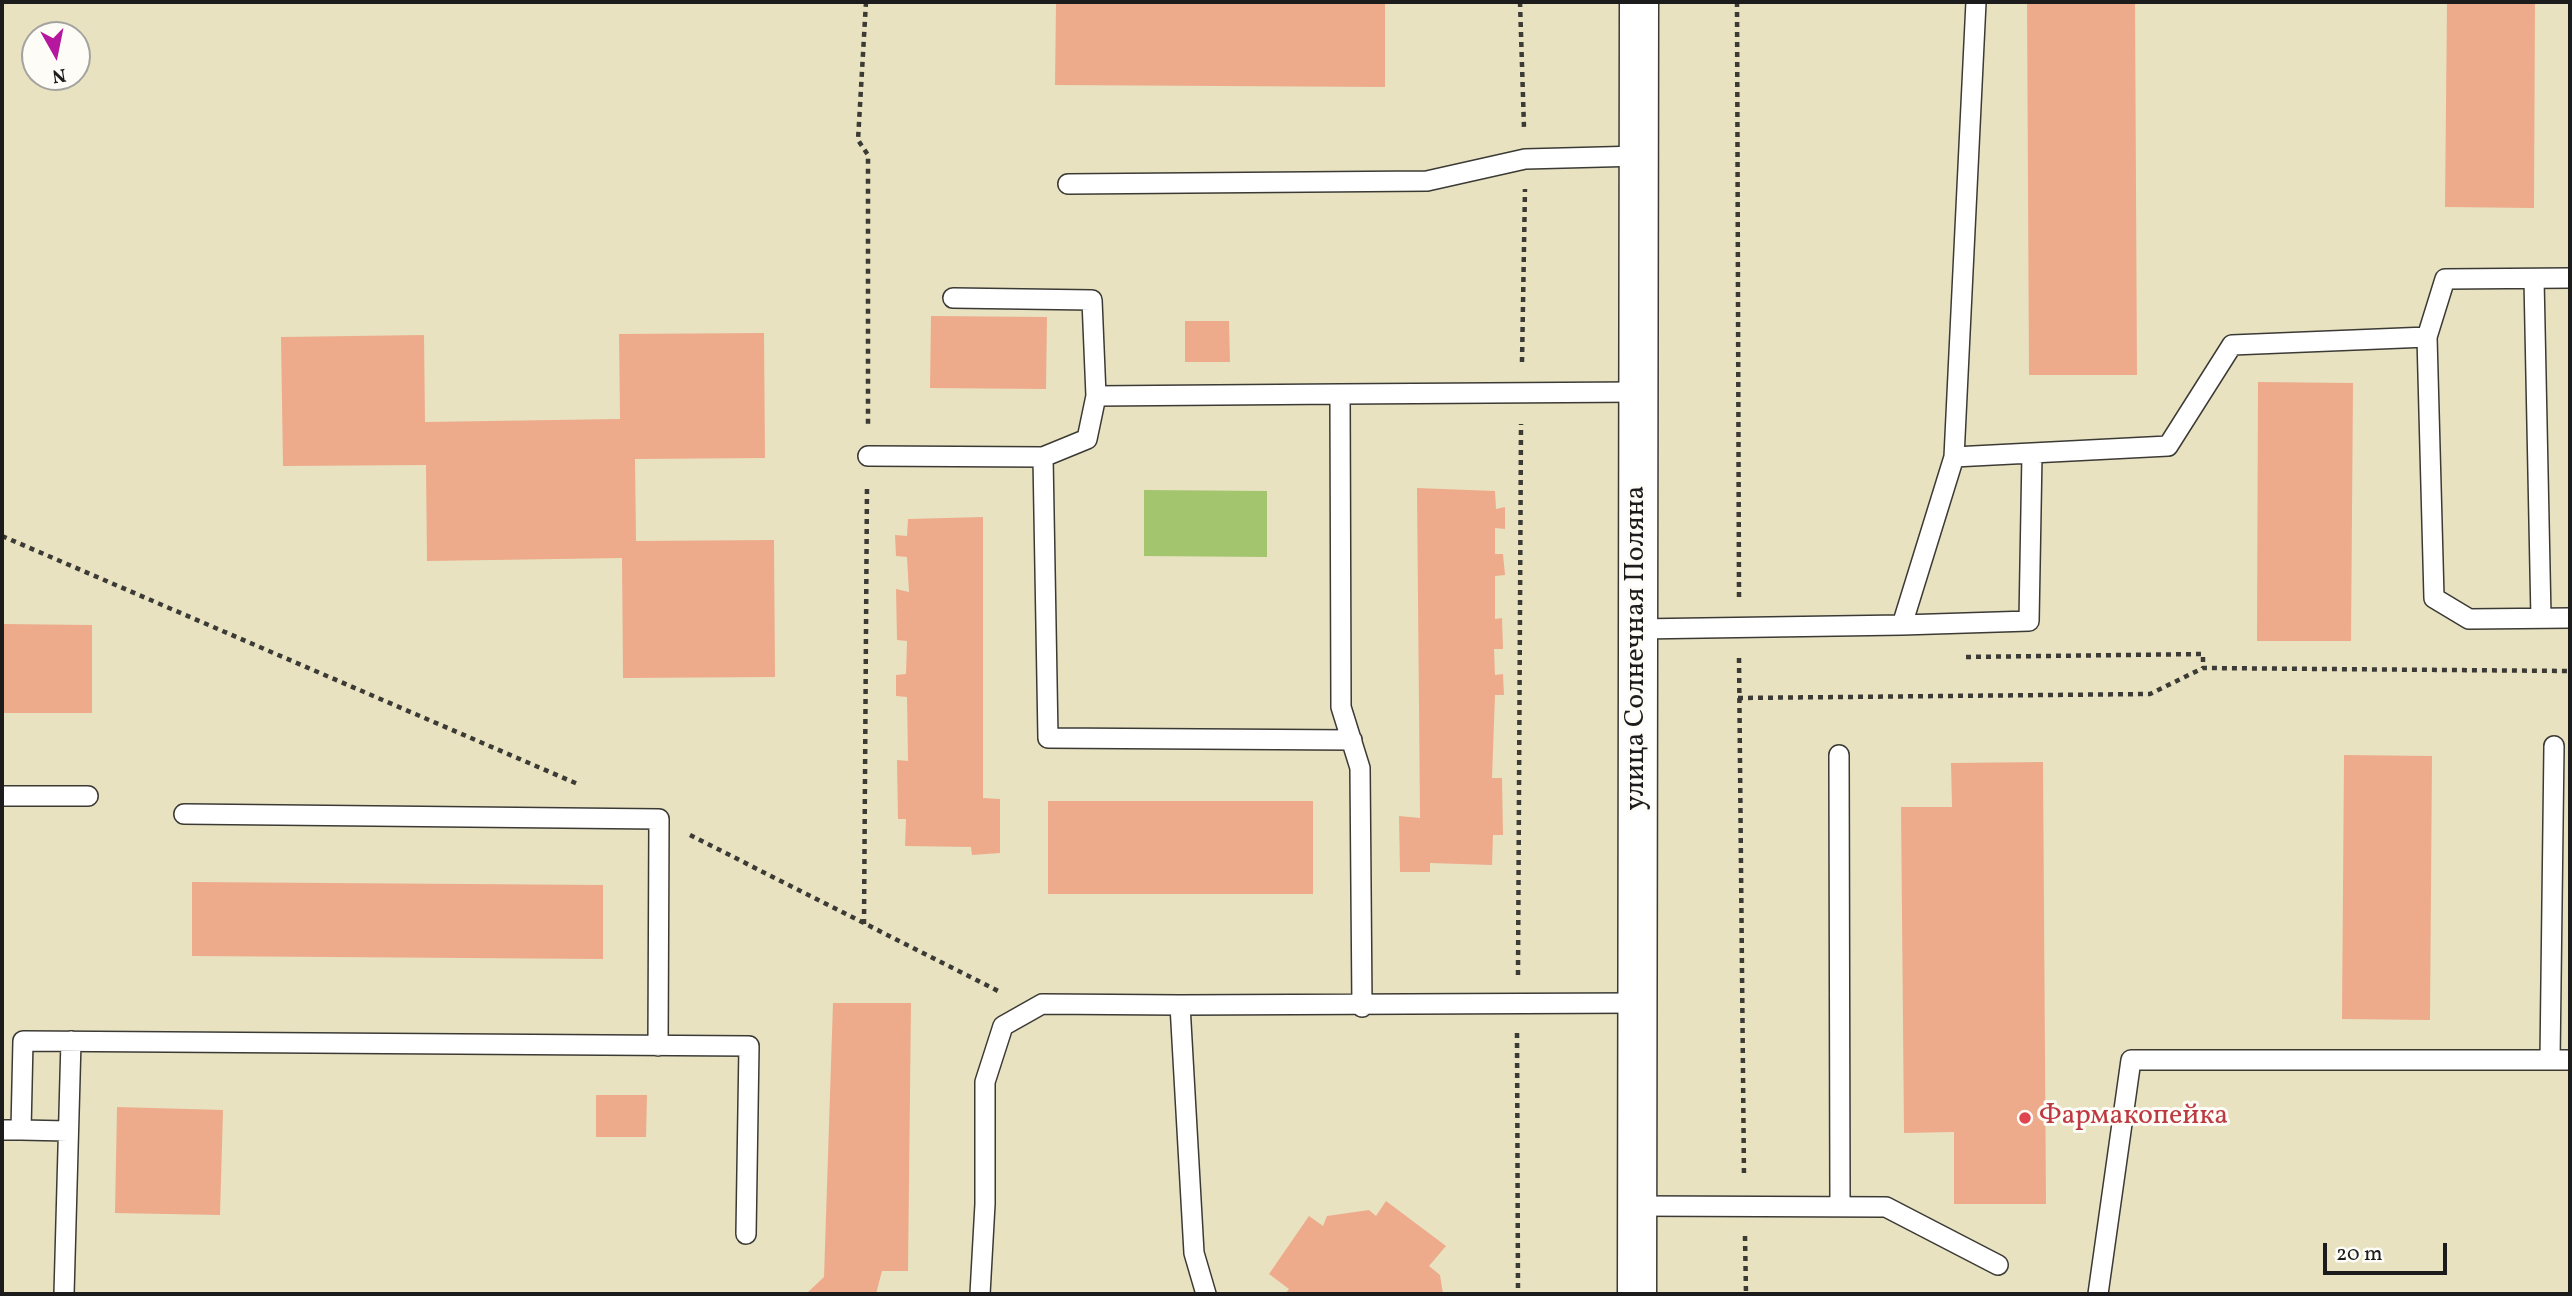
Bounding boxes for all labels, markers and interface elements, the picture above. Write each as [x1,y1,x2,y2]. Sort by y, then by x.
north arrow [21,21,91,91]
text: N [50,61,68,89]
street label: улица Солнечная Поляна [1621,485,1655,811]
place label: Фармакопейка [2039,1101,2228,1135]
marker: Фармакопейка [2017,1110,2033,1126]
scale bar [2327,1230,2451,1274]
text: 20 m [2336,1240,2382,1269]

